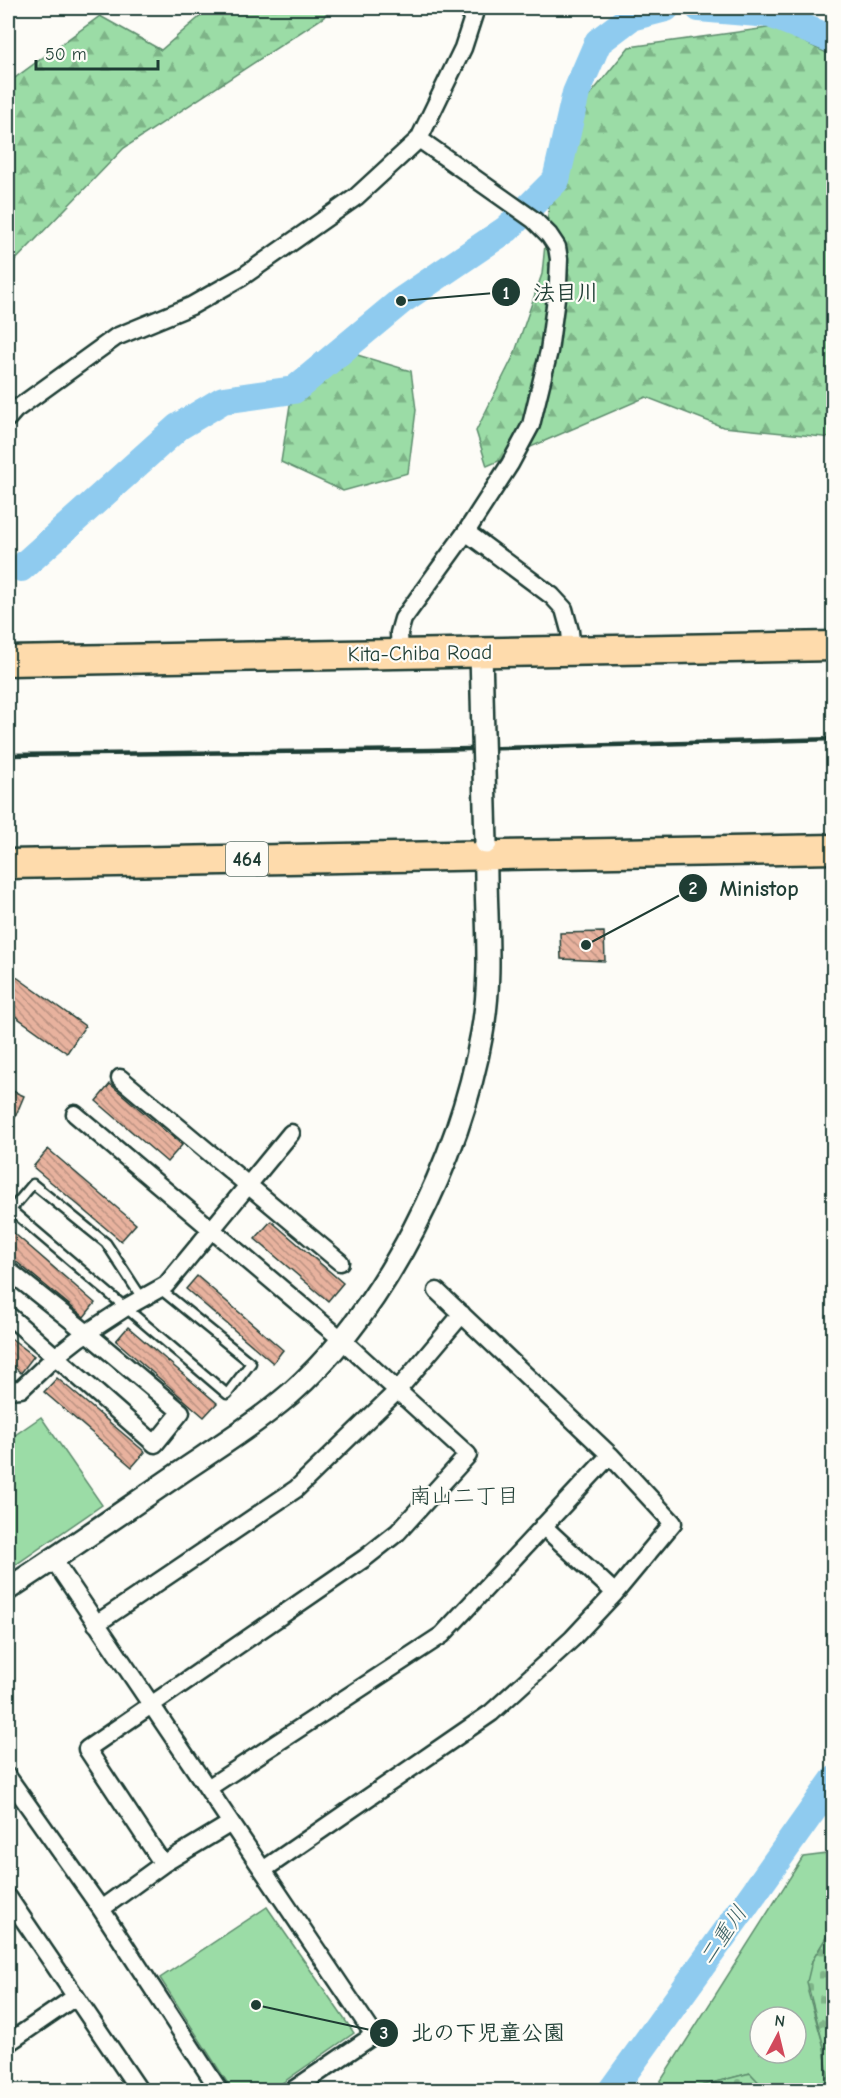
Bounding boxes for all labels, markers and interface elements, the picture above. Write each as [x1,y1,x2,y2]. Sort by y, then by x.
scale bar [36,33,158,71]
text: 50 m [45,44,87,65]
callout: 法目川 [491,272,611,312]
text: 法目川 [533,280,599,306]
text: 1 [502,283,510,304]
street label: Kita-Chiba Road [348,640,492,666]
road number: 464 [226,842,268,876]
callout: Ministop [678,868,811,908]
text: Ministop [719,876,799,902]
text: 2 [689,878,698,899]
district label: 南山二丁目 [409,1483,519,1509]
water label: 二重川 [693,1901,753,1969]
north arrow [748,2005,808,2065]
text: N [773,2012,786,2031]
callout: 北の下児童公園 [369,2013,577,2053]
text: 北の下児童公園 [411,2020,565,2046]
text: 3 [380,2023,388,2044]

